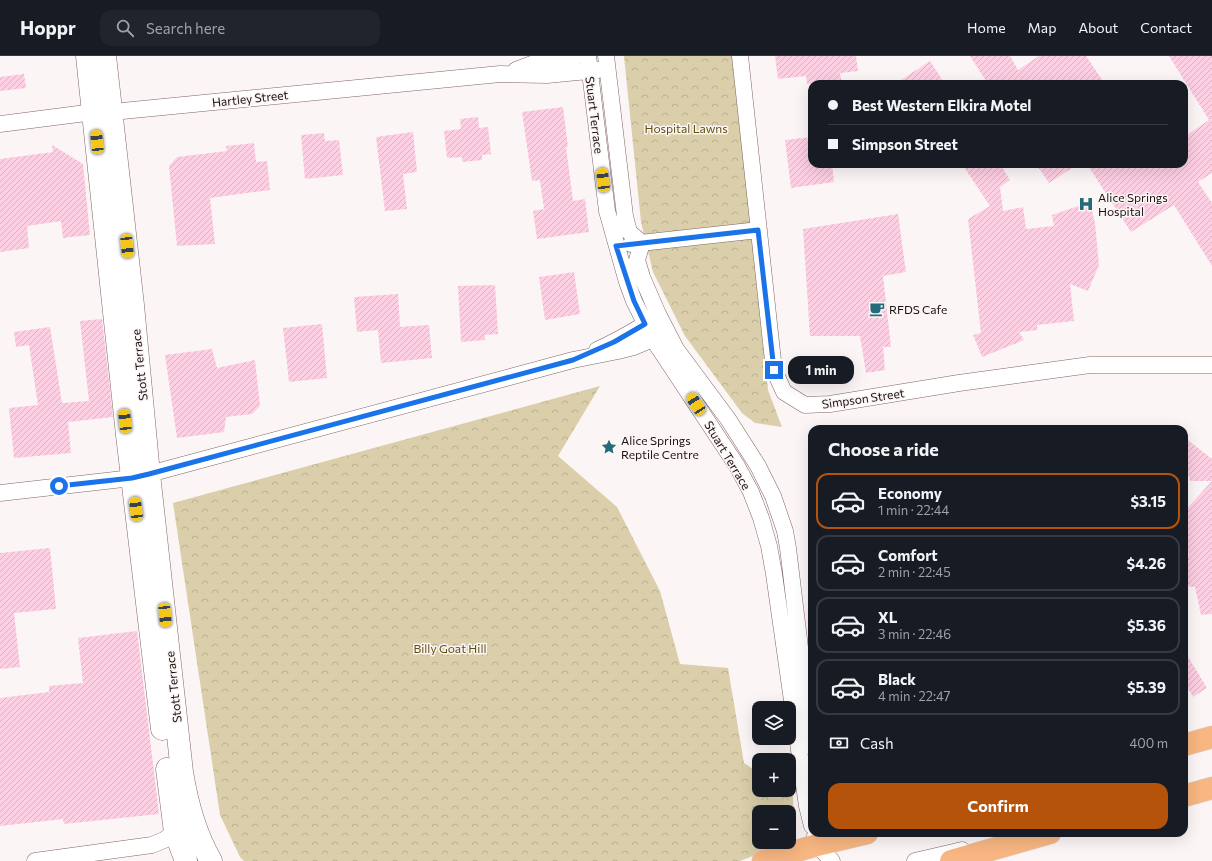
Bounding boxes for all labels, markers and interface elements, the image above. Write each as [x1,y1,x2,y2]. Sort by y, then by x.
search box [100,10,380,46]
text: Hoppr [20,16,76,39]
icon: search [114,17,136,39]
text: Search here [146,19,225,37]
text: Home [967,19,1006,36]
text: Map [1028,19,1056,36]
text: About [1078,19,1118,36]
text: Contact [1140,19,1192,36]
street label: Stuart Terrace [583,75,607,155]
street label: Hartley Street [211,87,289,109]
text: Best Western Elkira Motel [852,96,1031,114]
park label: Hospital Lawns [644,121,728,135]
car [90,129,104,155]
text: Simpson Street [852,135,958,153]
car [596,167,610,193]
place label: Alice Springs Hospital [1098,190,1168,218]
hospital icon: Alice Springs Hospital [1077,195,1095,213]
car [120,233,134,259]
cafe icon: RFDS Cafe [868,300,886,318]
place label: RFDS Cafe [889,302,947,316]
street label: Stott Terrace [128,328,150,402]
callout: 1 min [788,356,854,384]
route end [765,361,783,379]
text: 1 min [806,362,836,378]
street label: Simpson Street [821,385,905,411]
car [684,391,708,417]
car [118,408,132,434]
street label: Stuart Terrace [702,418,754,492]
place label: Alice Springs Reptile Centre [621,433,699,461]
place icon: Alice Springs Reptile Centre [600,438,618,456]
text: Choose a ride [828,438,939,460]
route start [50,477,68,495]
icon: car [830,483,866,519]
text: Economy [878,484,942,502]
text: $3.15 [1130,492,1166,510]
car [129,496,143,522]
text: 1 min · 22:44 [878,502,949,518]
icon: car [830,545,866,581]
text: Comfort [878,546,938,564]
text: $4.26 [1127,554,1166,572]
text: 2 min · 22:45 [878,564,951,580]
car [158,602,172,628]
icon: car [830,607,866,643]
text: XL [878,608,897,626]
text: $5.36 [1127,616,1166,634]
text: 3 min · 22:46 [878,626,951,642]
park label: Billy Goat Hill [413,641,487,655]
street label: Stott Terrace [162,650,184,724]
icon: car [830,669,866,705]
text: Black [878,670,916,688]
text: $5.39 [1127,678,1166,696]
text: 4 min · 22:47 [878,688,950,704]
map controls [752,701,796,849]
button: layers [752,701,796,745]
icon: cash [828,732,850,754]
text: Cash [860,734,894,752]
text: 400 m [1129,735,1168,751]
button: + [752,753,796,797]
button: Confirm [828,783,1168,829]
button: − [752,805,796,849]

